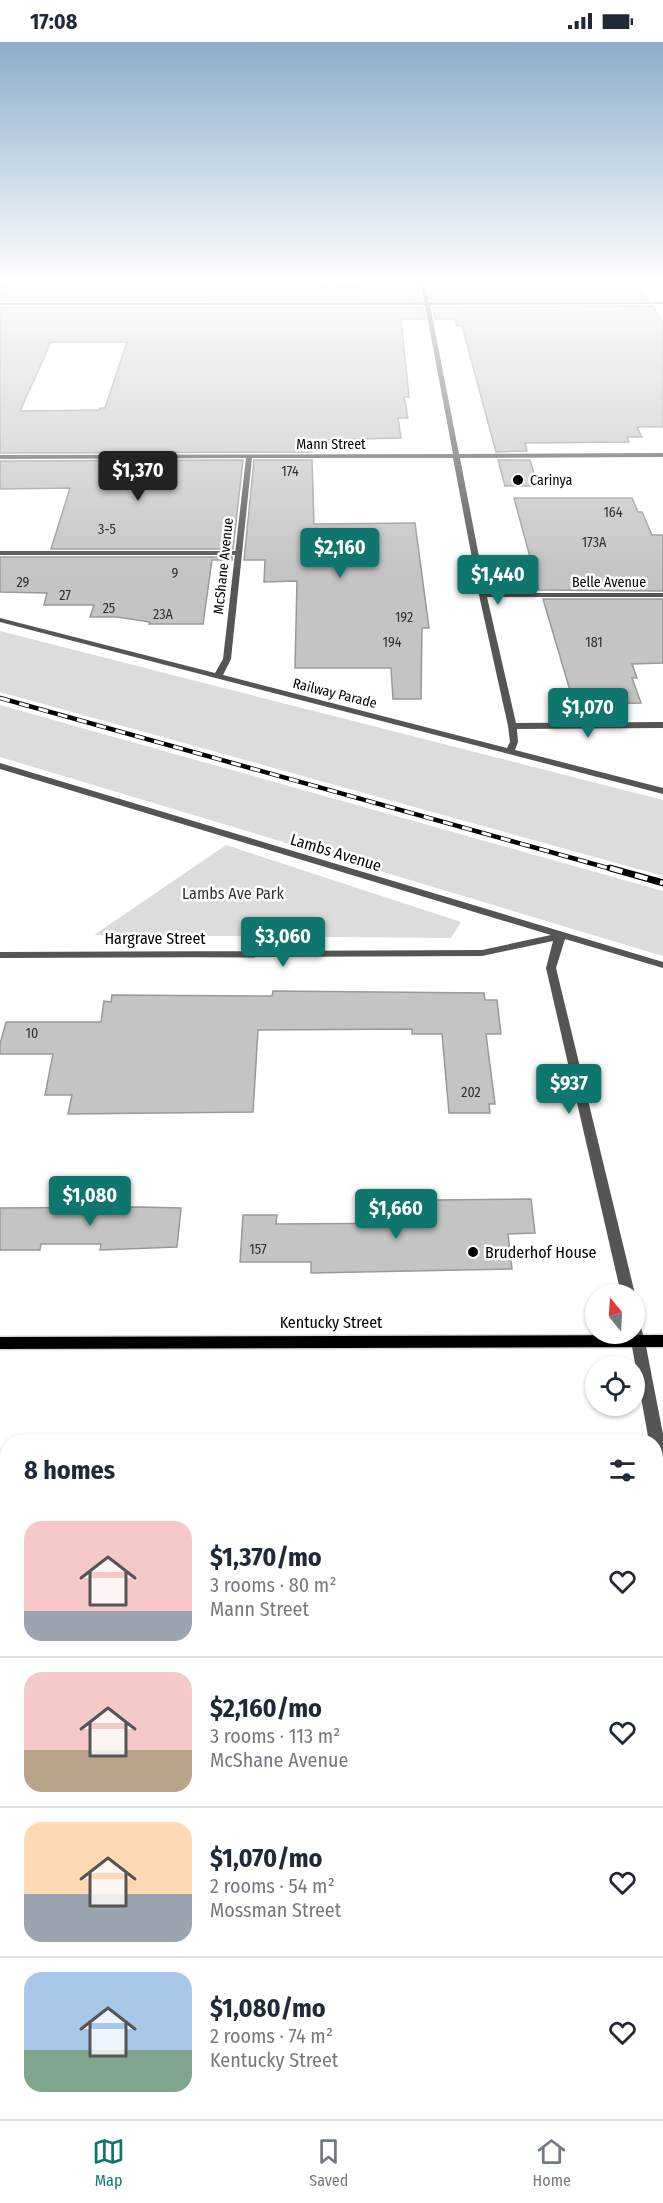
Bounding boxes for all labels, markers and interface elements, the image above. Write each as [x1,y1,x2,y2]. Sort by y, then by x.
text: 17:08 [30,8,77,35]
street label: Mann Street [296,436,366,453]
pin: $1,370 [89,451,187,502]
text: $1,370 [112,458,164,482]
house number: 174 [281,463,299,480]
place label: Carinya [530,472,573,489]
marker: Carinya [511,473,525,487]
house number: 164 [603,504,623,521]
street label: McShane Avenue [210,517,237,615]
house number: 3-5 [98,521,116,538]
pin: $2,160 [291,528,389,579]
house number: 173A [582,534,607,551]
text: $2,160 [314,535,366,559]
pin: $1,440 [449,555,547,606]
text: $1,440 [471,562,525,586]
house number: 9 [172,565,179,582]
house number: 29 [17,574,30,591]
street label: Belle Avenue [572,574,646,591]
house number: 27 [59,587,71,604]
house number: 25 [103,600,115,617]
house number: 23A [153,606,174,623]
house number: 192 [395,609,413,626]
house number: 194 [383,634,402,651]
house number: 181 [585,634,603,651]
street label: Railway Parade [291,675,379,712]
pin: $1,070 [539,688,637,739]
text: $1,070 [562,695,614,719]
street label: Lambs Avenue [288,830,384,875]
park label: Lambs Ave Park [182,884,284,903]
pin: $3,060 [234,917,332,968]
text: $3,060 [255,924,311,948]
street label: Hargrave Street [104,929,206,948]
house number: 10 [26,1025,38,1042]
pin: $937 [533,1064,605,1115]
text: $937 [550,1071,588,1095]
house number: 202 [461,1084,481,1101]
pin: $1,080 [41,1176,139,1227]
text: $1,080 [63,1183,117,1207]
pin: $1,660 [347,1189,445,1240]
text: $1,660 [369,1196,423,1220]
house number: 157 [249,1241,267,1258]
place label: Bruderhof House [485,1243,597,1262]
marker: Bruderhof House [466,1245,480,1259]
north arrow [585,1284,645,1344]
map controls [585,1284,645,1416]
street label: Kentucky Street [280,1313,383,1332]
button: locate [585,1356,645,1416]
icon: filters [606,1454,639,1487]
text: 8 homes [24,1455,115,1486]
text: $1,370/mo [210,1542,322,1573]
icon: home [72,1545,144,1617]
icon: heart [606,1565,639,1598]
text: 3 rooms · 80 m² [210,1573,336,1597]
text: Mann Street [210,1597,309,1621]
text: $2,160/mo [210,1693,322,1724]
icon: home [72,1696,144,1768]
icon: heart [606,1716,639,1749]
text: 3 rooms · 113 m² [210,1724,340,1748]
text: McShane Avenue [210,1748,348,1772]
text: $1,070/mo [210,1843,322,1874]
icon: home [72,1846,144,1918]
icon: heart [606,1866,639,1899]
text: 2 rooms · 54 m² [210,1874,335,1898]
text: Mossman Street [210,1898,341,1922]
text: $1,080/mo [210,1993,326,2024]
icon: home [72,1996,144,2068]
icon: heart [606,2016,639,2049]
text: 2 rooms · 74 m² [210,2024,333,2048]
text: Kentucky Street [210,2048,338,2072]
tab: Map [92,2135,125,2190]
tab: Saved [309,2135,348,2190]
tab: Home [533,2135,571,2190]

